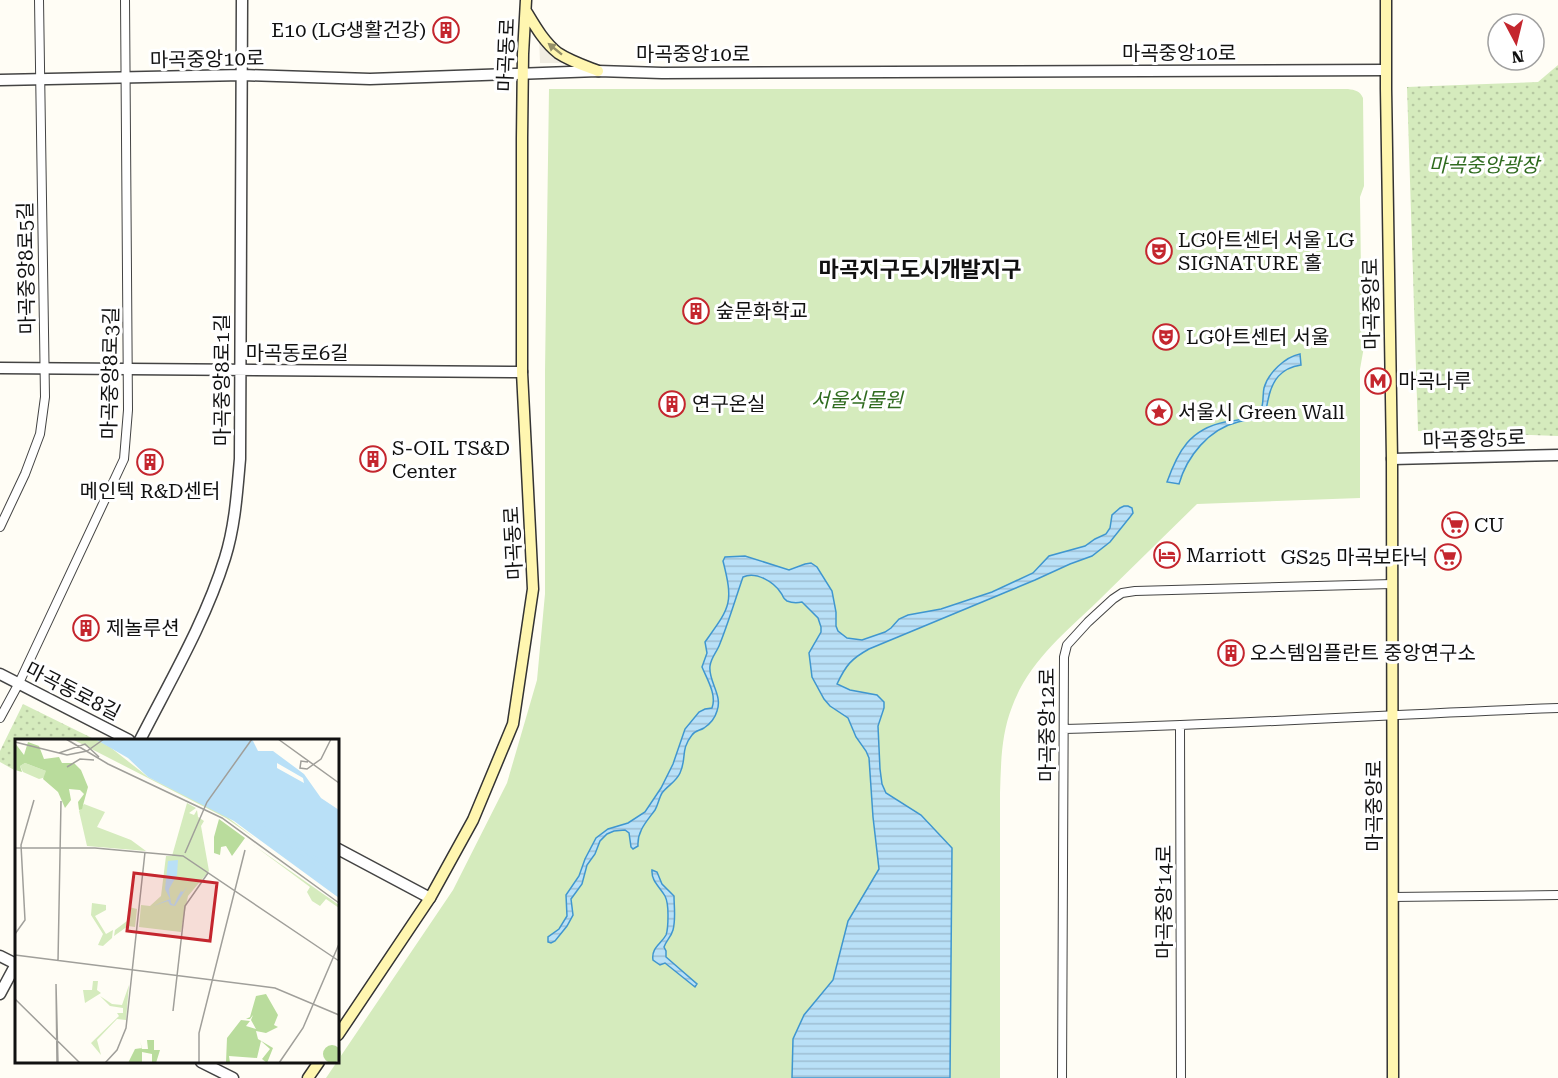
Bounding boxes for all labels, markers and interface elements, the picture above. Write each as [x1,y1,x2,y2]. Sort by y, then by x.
north arrow [1486,12,1546,72]
building icon: E10 (LG생활건강) [431,15,461,45]
place label: E10 (LG생활건강) [271,18,426,42]
street label: 마곡동로 [493,18,519,92]
street label: 마곡중앙10로 [1122,41,1236,65]
street label: 마곡중앙10로 [636,42,750,66]
one-way arrow [548,43,563,56]
street label: 마곡중앙10로 [150,46,264,72]
text: N [1510,46,1525,67]
park label: 마곡중앙광장 [1429,153,1542,177]
street label: 마곡중앙8로5길 [13,201,39,335]
place label: LG아트센터 서울 LG SIGNATURE 홀 [1178,228,1355,275]
theatre icon: LG아트센터 서울 LG SIGNATURE 홀 [1144,236,1174,266]
district label: 마곡지구도시개발지구 [819,257,1021,282]
street label: 마곡중앙로 [1358,258,1384,350]
building icon: 숲문화학교 [681,296,711,326]
place label: 숲문화학교 [716,299,808,323]
street label: 마곡중앙8로3길 [97,306,123,440]
street label: 마곡중앙8로1길 [210,314,234,446]
theatre icon: LG아트센터 서울 [1151,322,1181,352]
place label: LG아트센터 서울 [1186,325,1329,349]
street label: 마곡동로6길 [245,341,349,365]
metro station icon: 마곡나루 [1363,366,1393,396]
place label: 마곡나루 [1398,369,1472,393]
park label: 서울식물원 [811,388,905,412]
building icon: 연구온실 [657,389,687,419]
place label: 연구온실 [692,392,766,416]
place icon: 서울시 Green Wall [1144,397,1174,427]
place label: 서울시 Green Wall [1178,400,1345,424]
street label: 마곡중앙5로 [1422,425,1526,453]
place label: S-OIL TS&D Center [392,436,510,483]
building icon: S-OIL TS&D Center [358,444,388,474]
building icon: 메인텍 R&D센터 [135,447,165,477]
place label: 메인텍 R&D센터 [80,479,220,503]
street label: 마곡동로 [499,506,527,580]
supermarket icon: CU [1440,510,1470,540]
place label: CU [1474,513,1504,537]
hotel icon: Marriott [1152,540,1182,570]
supermarket icon: GS25 마곡보타닉 [1433,542,1463,572]
place label: Marriott [1186,543,1266,567]
place label: GS25 마곡보타닉 [1281,545,1428,569]
building icon: 제놀루션 [71,613,101,643]
place label: 제놀루션 [106,616,180,640]
building icon: 오스템임플란트 중앙연구소 [1216,638,1246,668]
place label: 오스템임플란트 중앙연구소 [1250,641,1476,665]
street label: 마곡동로8길 [22,657,124,725]
street label: 마곡중앙12로 [1035,668,1059,782]
inset map [15,739,339,1063]
street label: 마곡중앙로 [1362,760,1386,852]
street label: 마곡중앙14로 [1152,845,1176,959]

